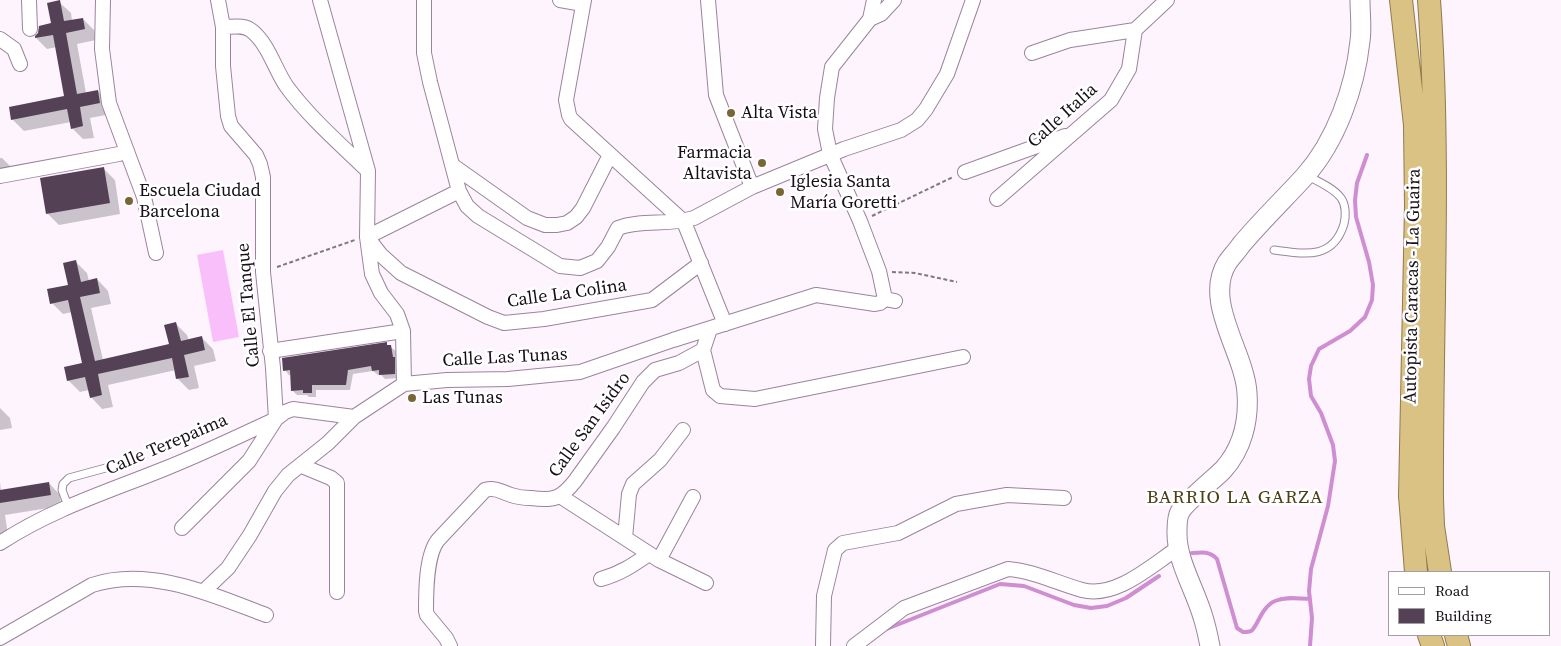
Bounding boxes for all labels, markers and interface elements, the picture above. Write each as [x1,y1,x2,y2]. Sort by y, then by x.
street label: Calle Italia [1024,79,1102,153]
place label: Alta Vista [741,102,817,124]
marker: Alta Vista [725,107,737,119]
place label: Farmacia Altavista [677,142,752,184]
marker: Farmacia Altavista [756,157,768,169]
street label: Autopista Caracas - La Guaira [1400,168,1426,404]
place label: Iglesia Santa María Goretti [790,171,897,213]
place label: Escuela Ciudad Barcelona [139,180,261,222]
marker: Iglesia Santa María Goretti [774,186,786,198]
marker: Escuela Ciudad Barcelona [123,195,135,207]
street label: Calle El Tanque [233,242,265,368]
street label: Calle La Colina [506,275,628,313]
street label: Calle Las Tunas [442,344,568,372]
street label: Calle San Isidro [545,368,635,482]
place label: Las Tunas [422,387,503,409]
marker: Las Tunas [406,392,418,404]
street label: Calle Terepaima [103,410,231,480]
district label: BARRIO LA GARZA [1145,487,1325,509]
legend [1388,571,1551,636]
text: Road [1435,580,1469,601]
text: Building [1435,605,1492,626]

